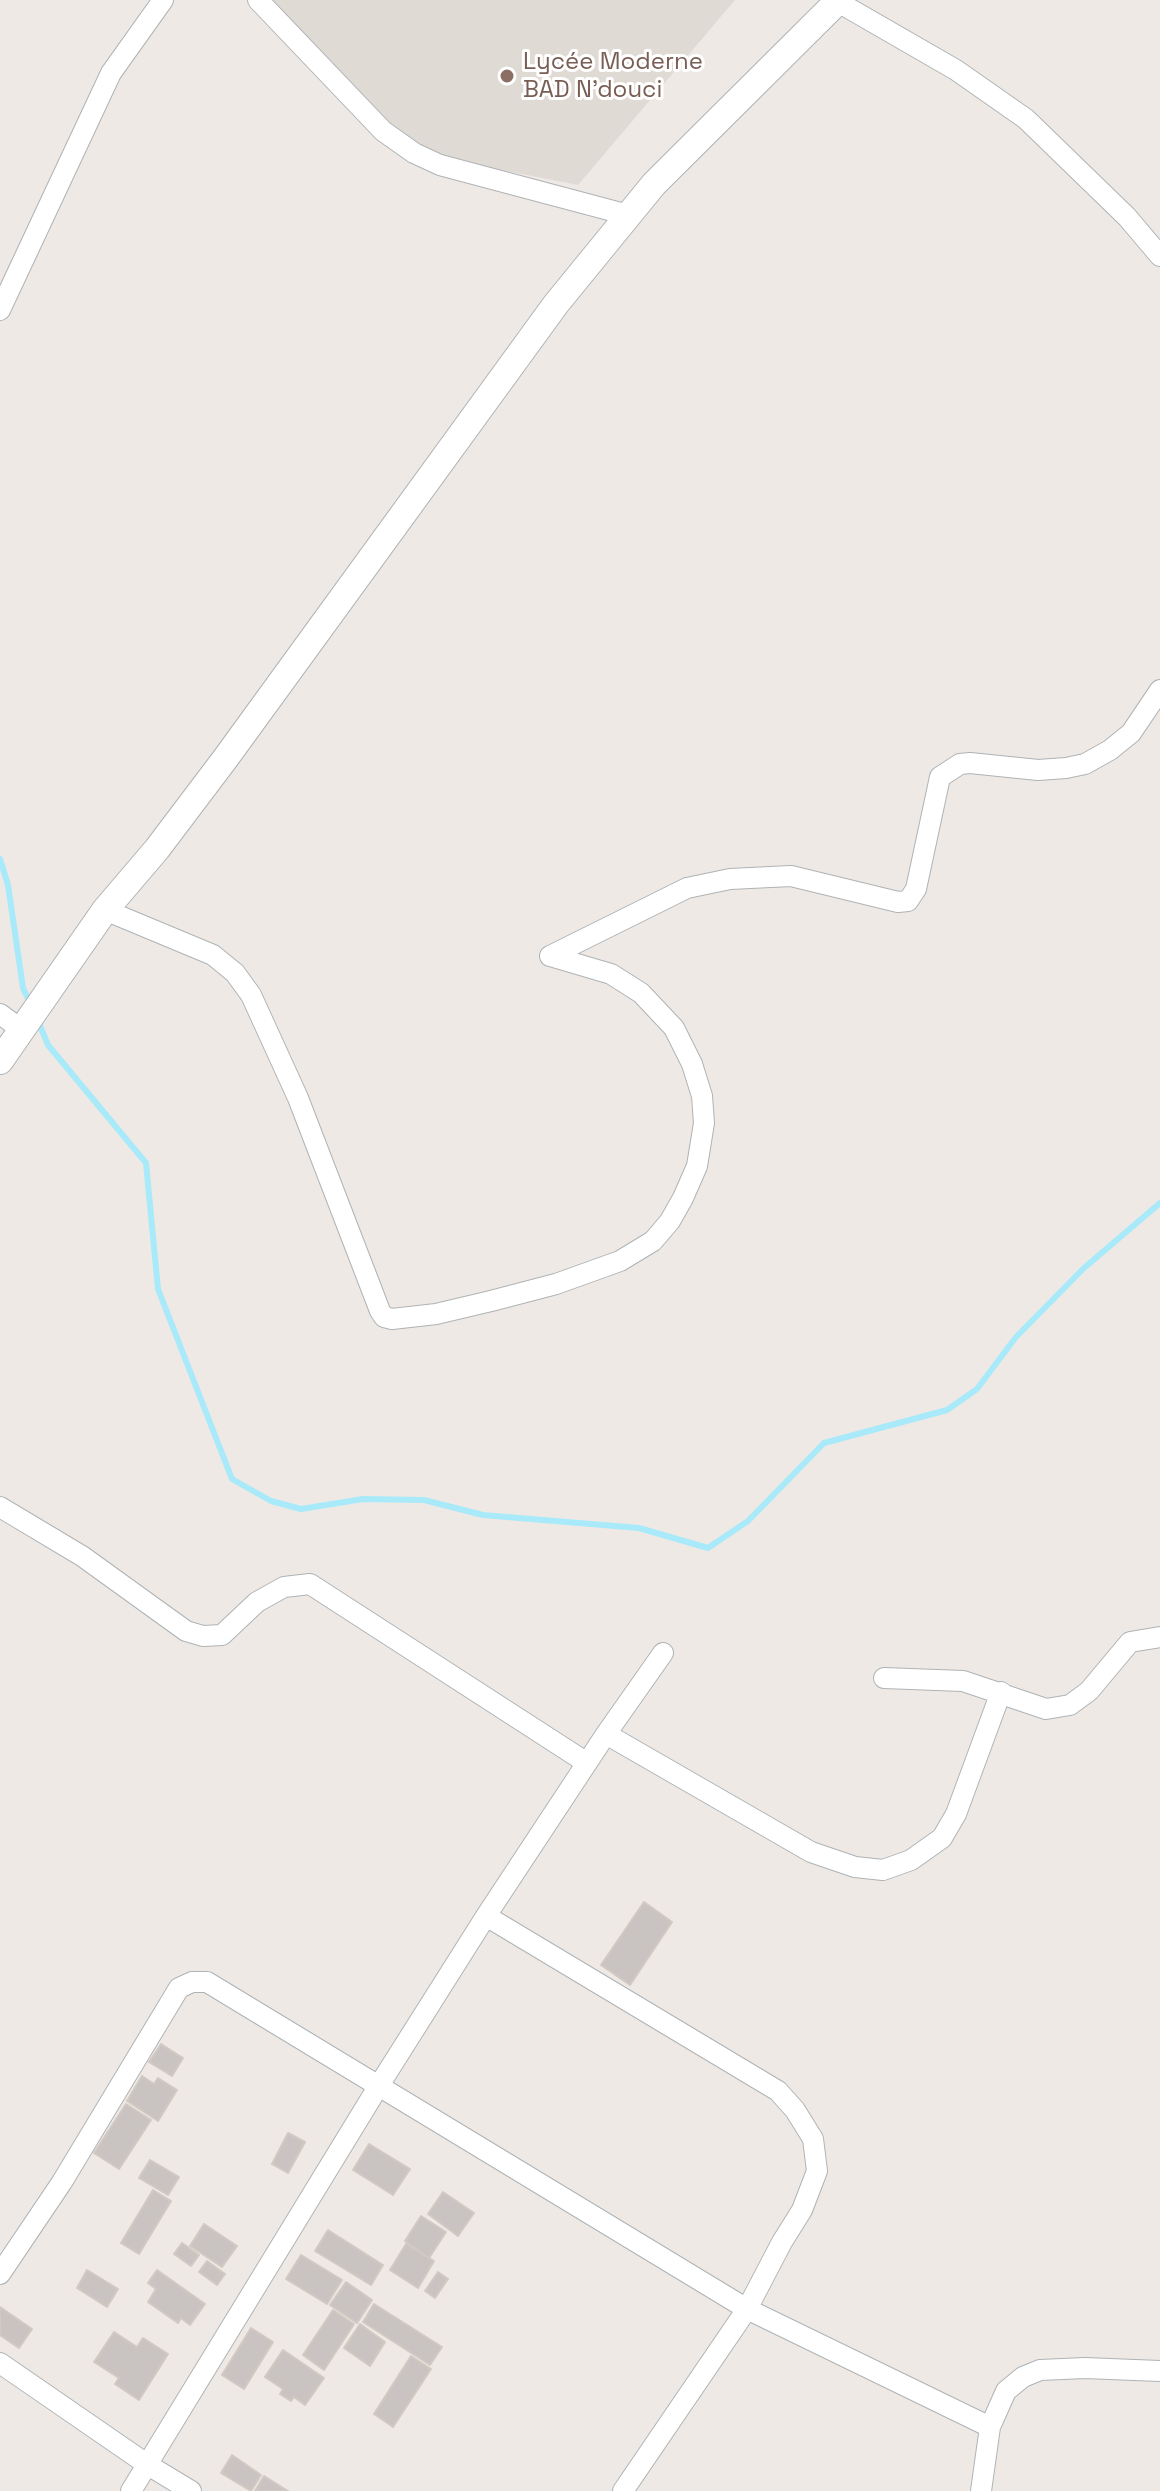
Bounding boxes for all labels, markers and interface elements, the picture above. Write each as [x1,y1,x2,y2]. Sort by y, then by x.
place label: Lycée Moderne BAD N'douci [523,48,703,104]
marker: Lycée Moderne BAD N'douci [498,67,516,85]

